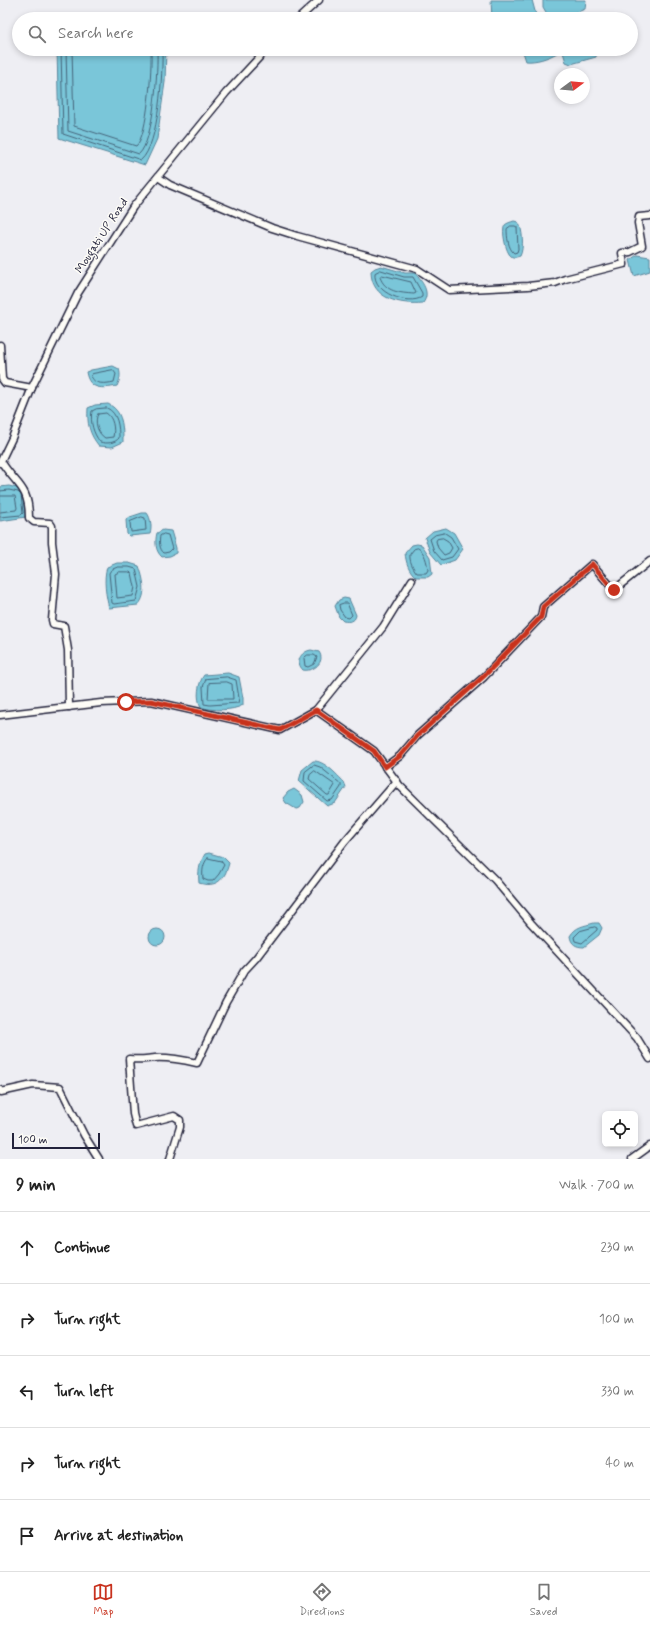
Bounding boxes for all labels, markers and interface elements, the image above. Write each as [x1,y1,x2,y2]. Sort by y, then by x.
search box [12,12,638,56]
icon: search [26,23,48,45]
text: Search here [58,24,134,44]
north arrow [554,68,590,104]
street label: Mougati UP Road [72,195,133,277]
route end [605,581,623,599]
route start [117,693,135,711]
map controls [602,1111,638,1147]
button: locate [602,1111,638,1147]
scale bar [12,1131,100,1150]
text: 100 m [18,1133,48,1147]
text: 9 min [16,1174,56,1196]
text: Walk · 700 m [559,1177,634,1194]
icon: ahead [16,1237,38,1259]
text: Continue [54,1238,110,1258]
text: 230 m [600,1239,634,1256]
icon: right [16,1309,38,1331]
text: Turn right [54,1310,121,1330]
text: 100 m [599,1311,634,1328]
icon: left [16,1381,38,1403]
text: Turn left [54,1382,114,1402]
text: 330 m [601,1383,634,1400]
icon: right [16,1453,38,1475]
text: Turn right [54,1454,121,1474]
text: 40 m [605,1455,634,1472]
icon: arrive [16,1525,38,1547]
text: Arrive at destination [54,1526,183,1546]
tab: Map [92,1581,114,1619]
tab: Directions [299,1581,345,1619]
tab: Saved [530,1581,557,1619]

